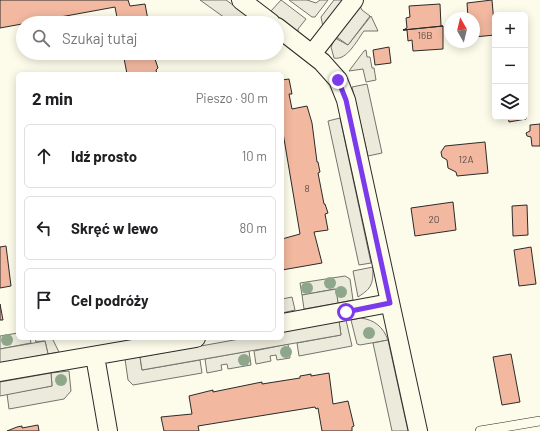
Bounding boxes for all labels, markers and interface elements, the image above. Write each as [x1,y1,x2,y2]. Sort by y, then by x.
north arrow [444,12,480,48]
map controls [492,12,528,120]
button: + [492,12,528,48]
search box [16,16,284,60]
icon: search [30,27,52,49]
text: Szukaj tutaj [62,29,138,47]
house number: 16B [418,29,432,41]
button: − [492,48,528,84]
route end [329,71,347,89]
button: layers [492,84,528,120]
text: 2 min [32,88,73,108]
text: Pieszo · 90 m [196,90,268,106]
icon: ahead [33,145,55,167]
text: Idź prosto [71,147,137,165]
text: 10 m [242,148,267,164]
house number: 12A [459,153,473,165]
house number: 8 [304,182,310,194]
house number: 20 [428,213,440,225]
icon: left [33,217,55,239]
text: Skręć w lewo [71,219,158,237]
text: 80 m [240,220,267,236]
icon: arrive [33,289,55,311]
text: Cel podróży [71,291,149,309]
route start [337,303,355,321]

